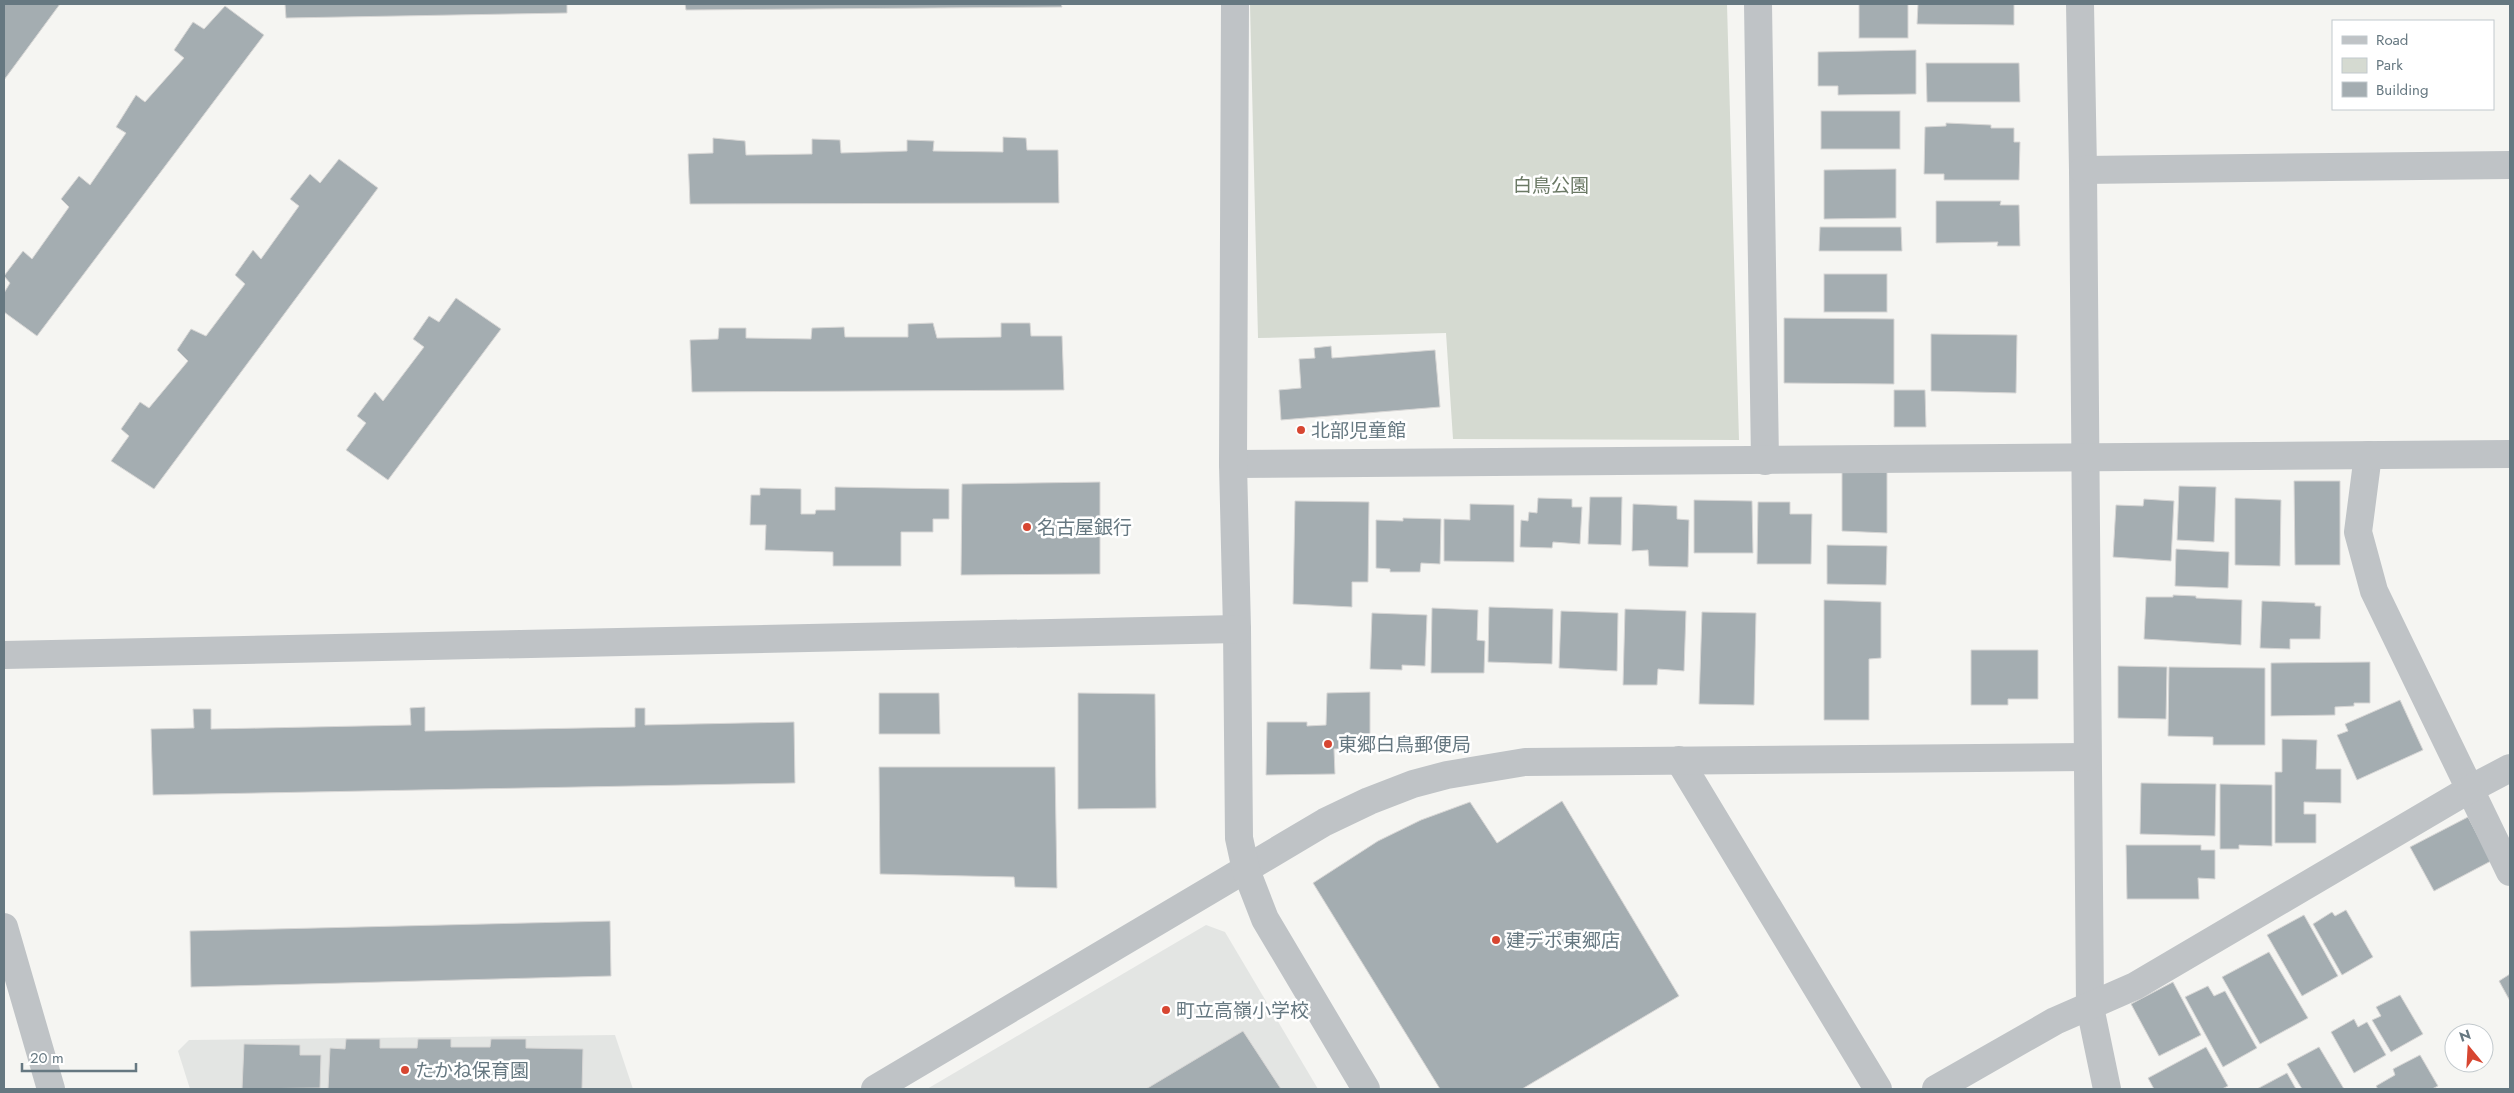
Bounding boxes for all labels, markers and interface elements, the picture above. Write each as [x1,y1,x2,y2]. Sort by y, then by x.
legend [2332,20,2494,110]
text: Road [2376,29,2408,51]
text: Park [2376,54,2403,76]
text: Building [2376,79,2428,101]
park label: 白鳥公園 [1513,172,1589,199]
place label: 北部児童館 [1311,417,1406,444]
marker: 北部児童館 [1295,424,1307,436]
place label: 名古屋銀行 [1037,514,1132,541]
marker: 名古屋銀行 [1021,521,1033,533]
place label: 東郷白鳥郵便局 [1338,731,1471,758]
marker: 東郷白鳥郵便局 [1322,738,1334,750]
place label: 建デポ東郷店 [1506,927,1620,954]
marker: 建デポ東郷店 [1490,934,1502,946]
place label: 町立高嶺小学校 [1176,997,1309,1024]
marker: 町立高嶺小学校 [1160,1004,1172,1016]
north arrow [2444,1023,2494,1073]
text: N [2457,1024,2473,1047]
scale bar [22,1040,136,1072]
text: 20 m [30,1047,64,1069]
place label: たかね保育園 [415,1057,529,1084]
marker: たかね保育園 [399,1064,411,1076]

